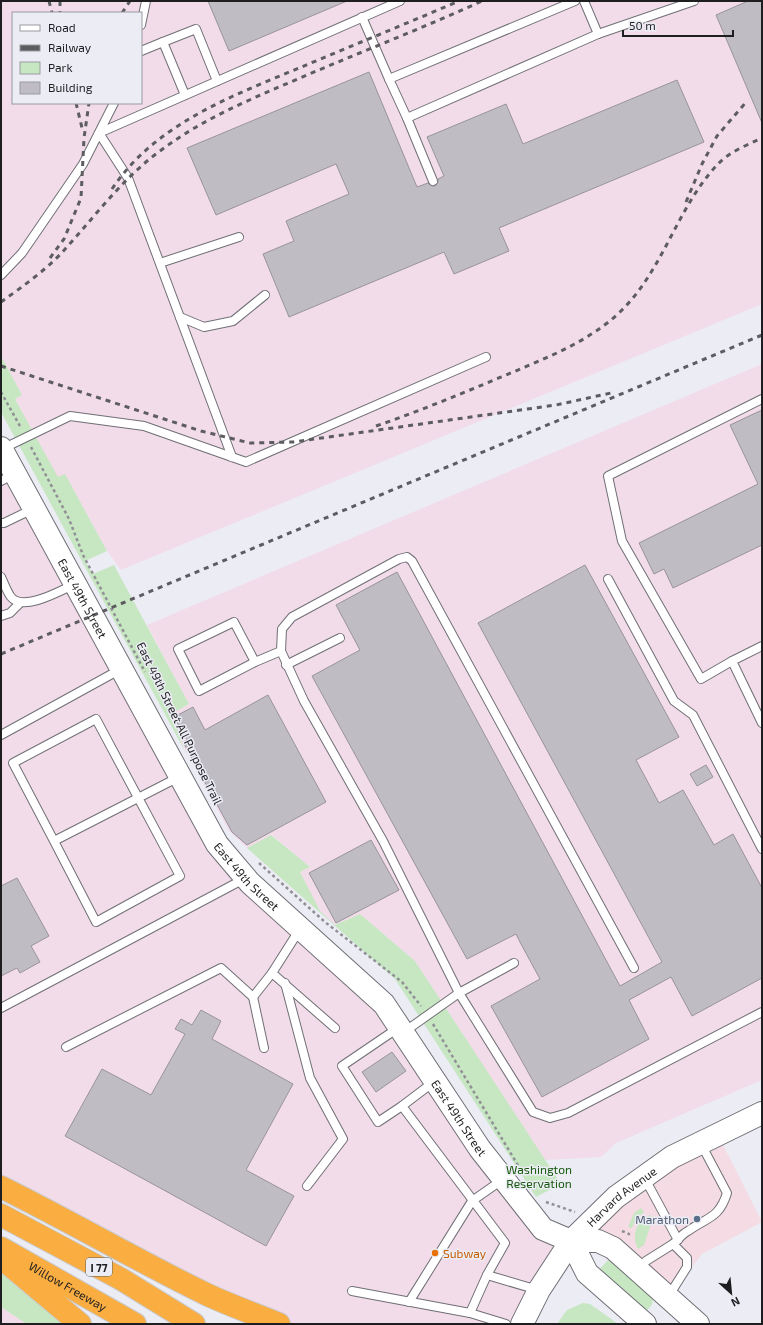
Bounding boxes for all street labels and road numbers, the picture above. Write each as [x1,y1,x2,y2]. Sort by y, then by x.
street label: East 49th Street [56,556,110,641]
street label: East 49th Street All Purpose Trail [134,639,226,807]
street label: East 49th Street [211,839,283,913]
street label: East 49th Street [429,1077,490,1159]
street label: Harvard Avenue [583,1164,659,1229]
street label: Willow Freeway [27,1258,110,1314]
road number: I 77 [86,1258,112,1276]

